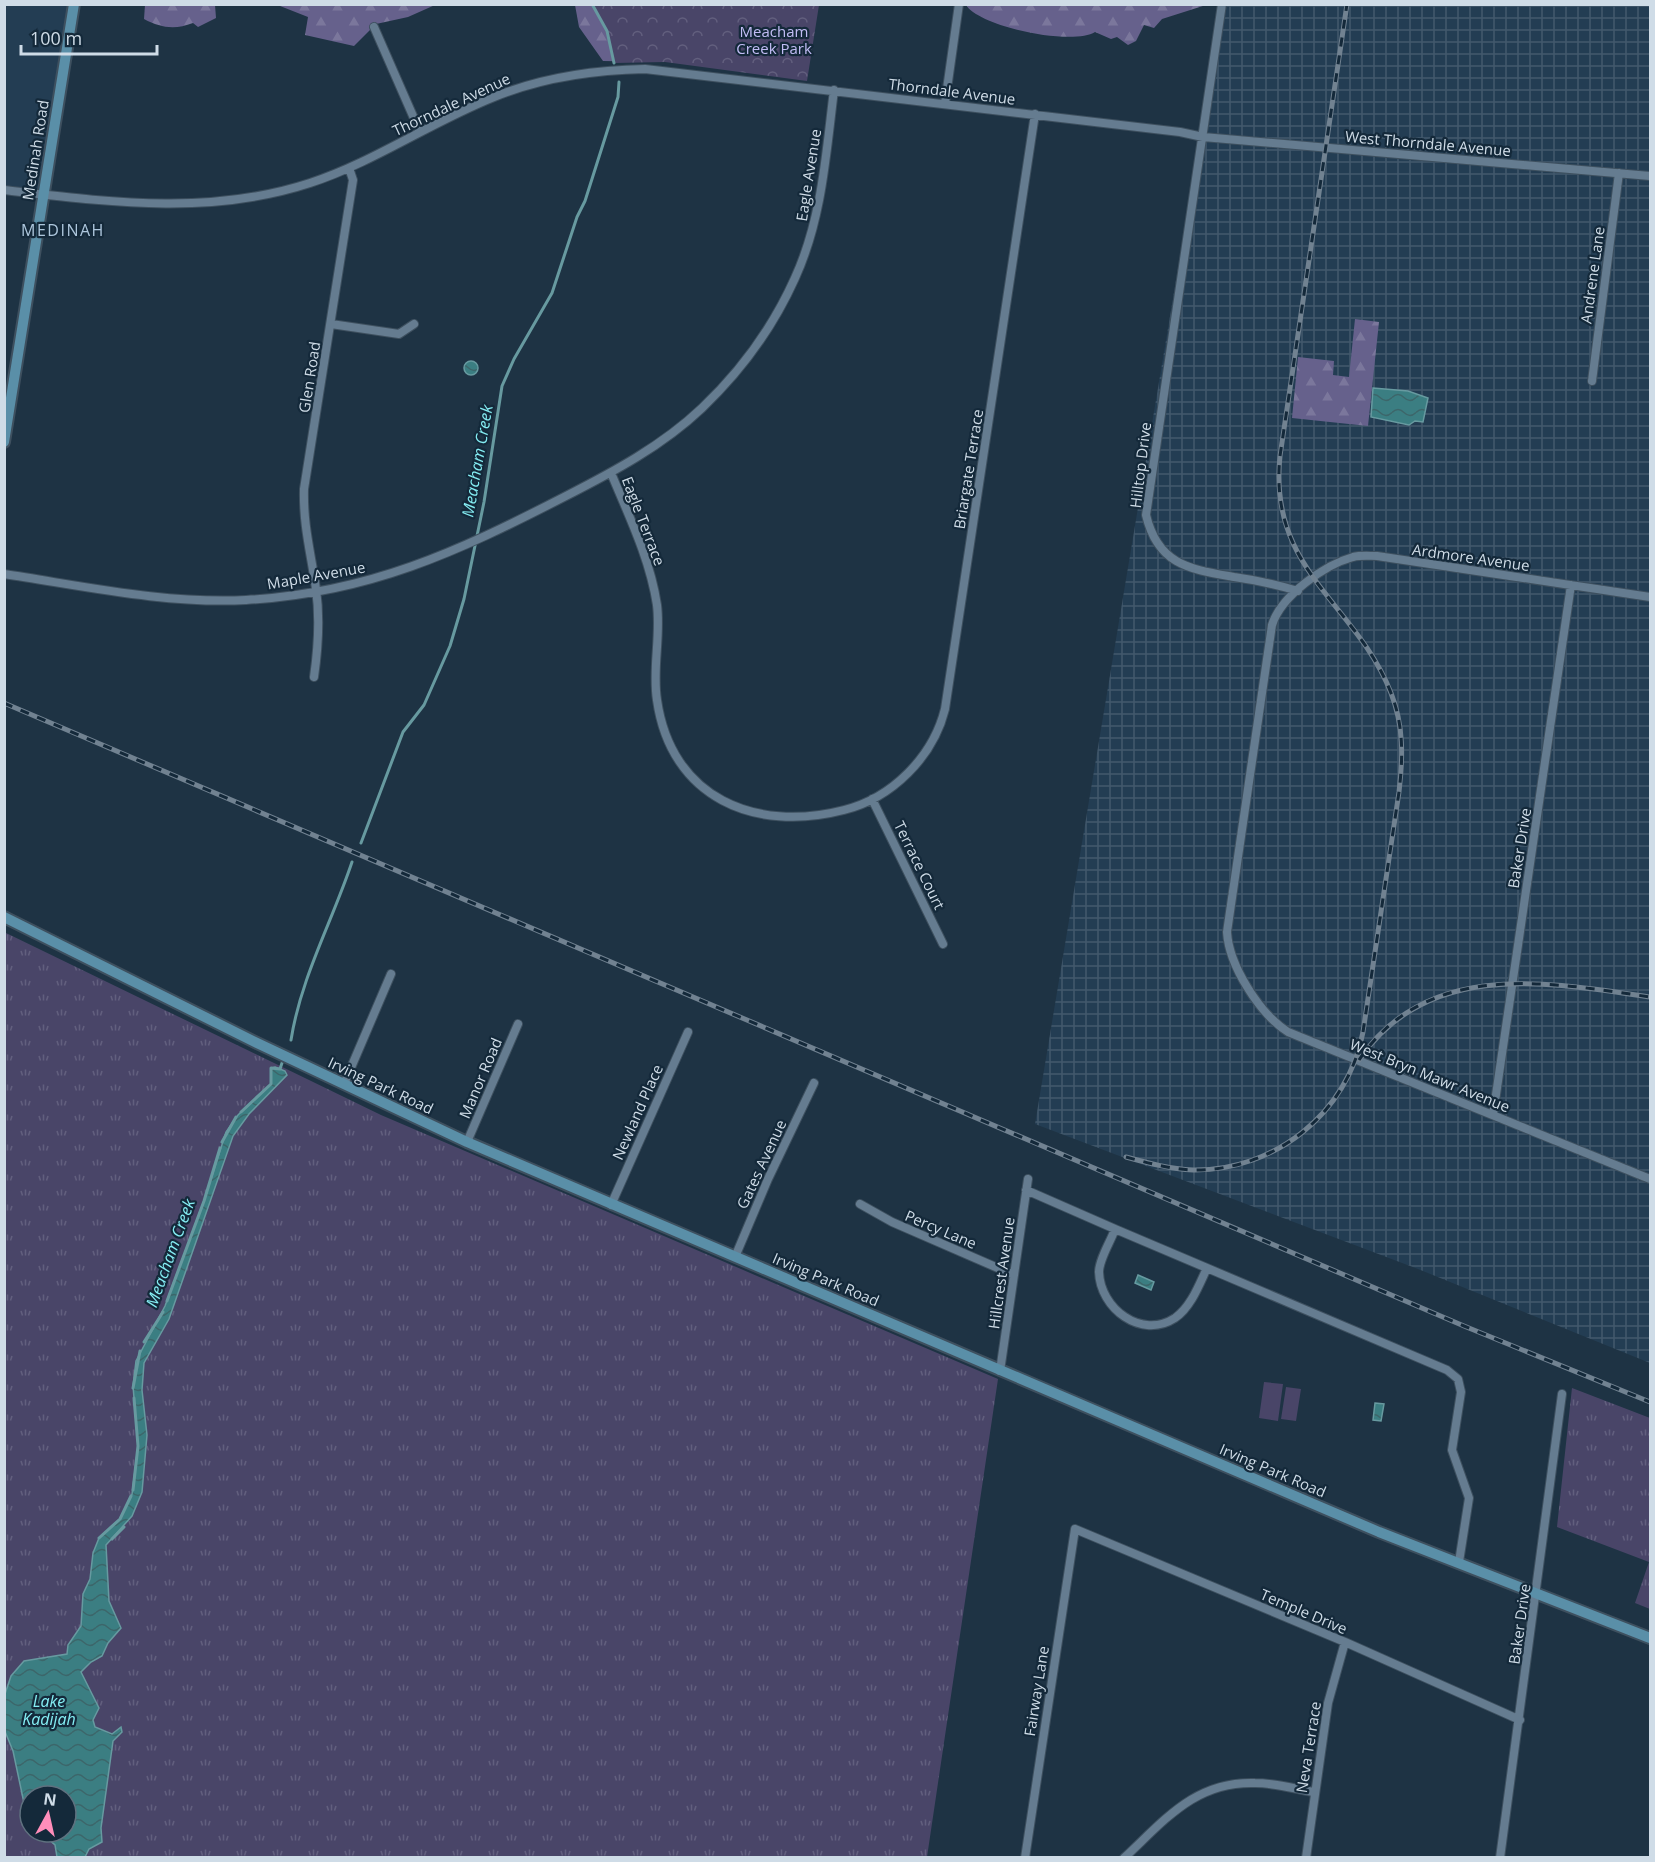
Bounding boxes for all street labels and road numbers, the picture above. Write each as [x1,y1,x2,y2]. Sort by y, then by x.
street label: Thorndale Avenue [389,68,513,140]
street label: Thorndale Avenue [887,73,1017,109]
street label: Medinah Road [17,98,53,202]
street label: West Thorndale Avenue [1344,126,1512,160]
street label: Eagle Avenue [791,127,825,223]
street label: Andrene Lane [1575,225,1609,325]
street label: Glen Road [293,340,325,414]
street label: Briargate Terrace [949,408,987,530]
street label: Hilltop Drive [1125,421,1155,509]
street label: Eagle Terrace [618,474,670,568]
street label: Ardmore Avenue [1411,539,1531,575]
street label: Maple Avenue [265,557,367,593]
street label: Baker Drive [1503,806,1535,890]
street label: Terrace Court [890,818,950,912]
street label: West Bryn Mawr Avenue [1347,1034,1513,1116]
street label: Manor Road [454,1035,506,1121]
street label: Irving Park Road [325,1052,437,1118]
street label: Newland Place [607,1061,667,1163]
street label: Gates Avenue [732,1116,790,1212]
street label: Percy Lane [902,1205,980,1253]
street label: Hillcrest Avenue [983,1216,1019,1330]
street label: Irving Park Road [770,1248,882,1310]
street label: Irving Park Road [1217,1439,1329,1501]
street label: Baker Drive [1503,1582,1535,1666]
street label: Temple Drive [1257,1584,1351,1638]
street label: Fairway Lane [1019,1644,1053,1738]
street label: Neva Terrace [1291,1700,1325,1794]

